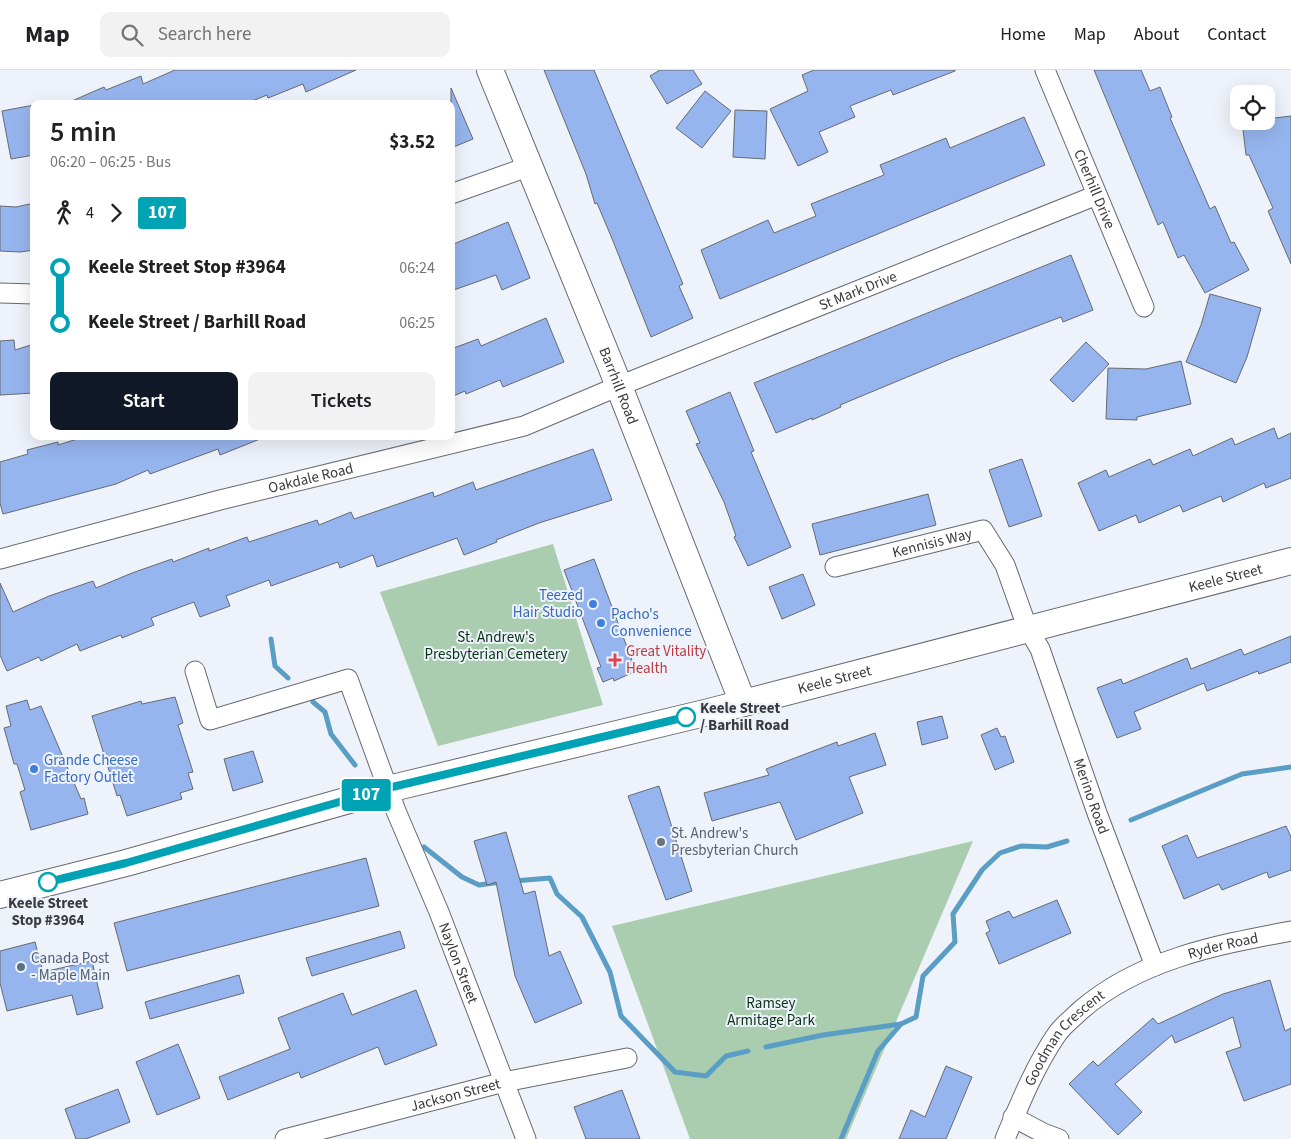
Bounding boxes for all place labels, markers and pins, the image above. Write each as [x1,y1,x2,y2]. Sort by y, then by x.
place label: Teezed Hair Studio [513,585,583,623]
marker: Teezed Hair Studio [587,598,599,610]
place label: Pacho's Convenience [611,604,692,642]
marker: Pacho's Convenience [595,617,607,629]
place label: Great Vitality Health [626,641,706,679]
marker: Great Vitality Health [608,653,622,667]
place label: Keele Street / Barhill Road [700,698,789,736]
marker: Keele Street / Barhill Road [676,707,696,727]
place label: Grande Cheese Factory Outlet [44,750,138,788]
marker: Grande Cheese Factory Outlet [28,763,40,775]
place label: St. Andrew's Presbyterian Church [671,823,798,861]
marker: St. Andrew's Presbyterian Church [655,836,667,848]
marker: Keele Street Stop #3964 [38,872,58,892]
place label: Keele Street Stop #3964 [8,893,88,931]
place label: Canada Post - Maple Main [31,948,110,986]
marker: Canada Post - Maple Main [15,961,27,973]

